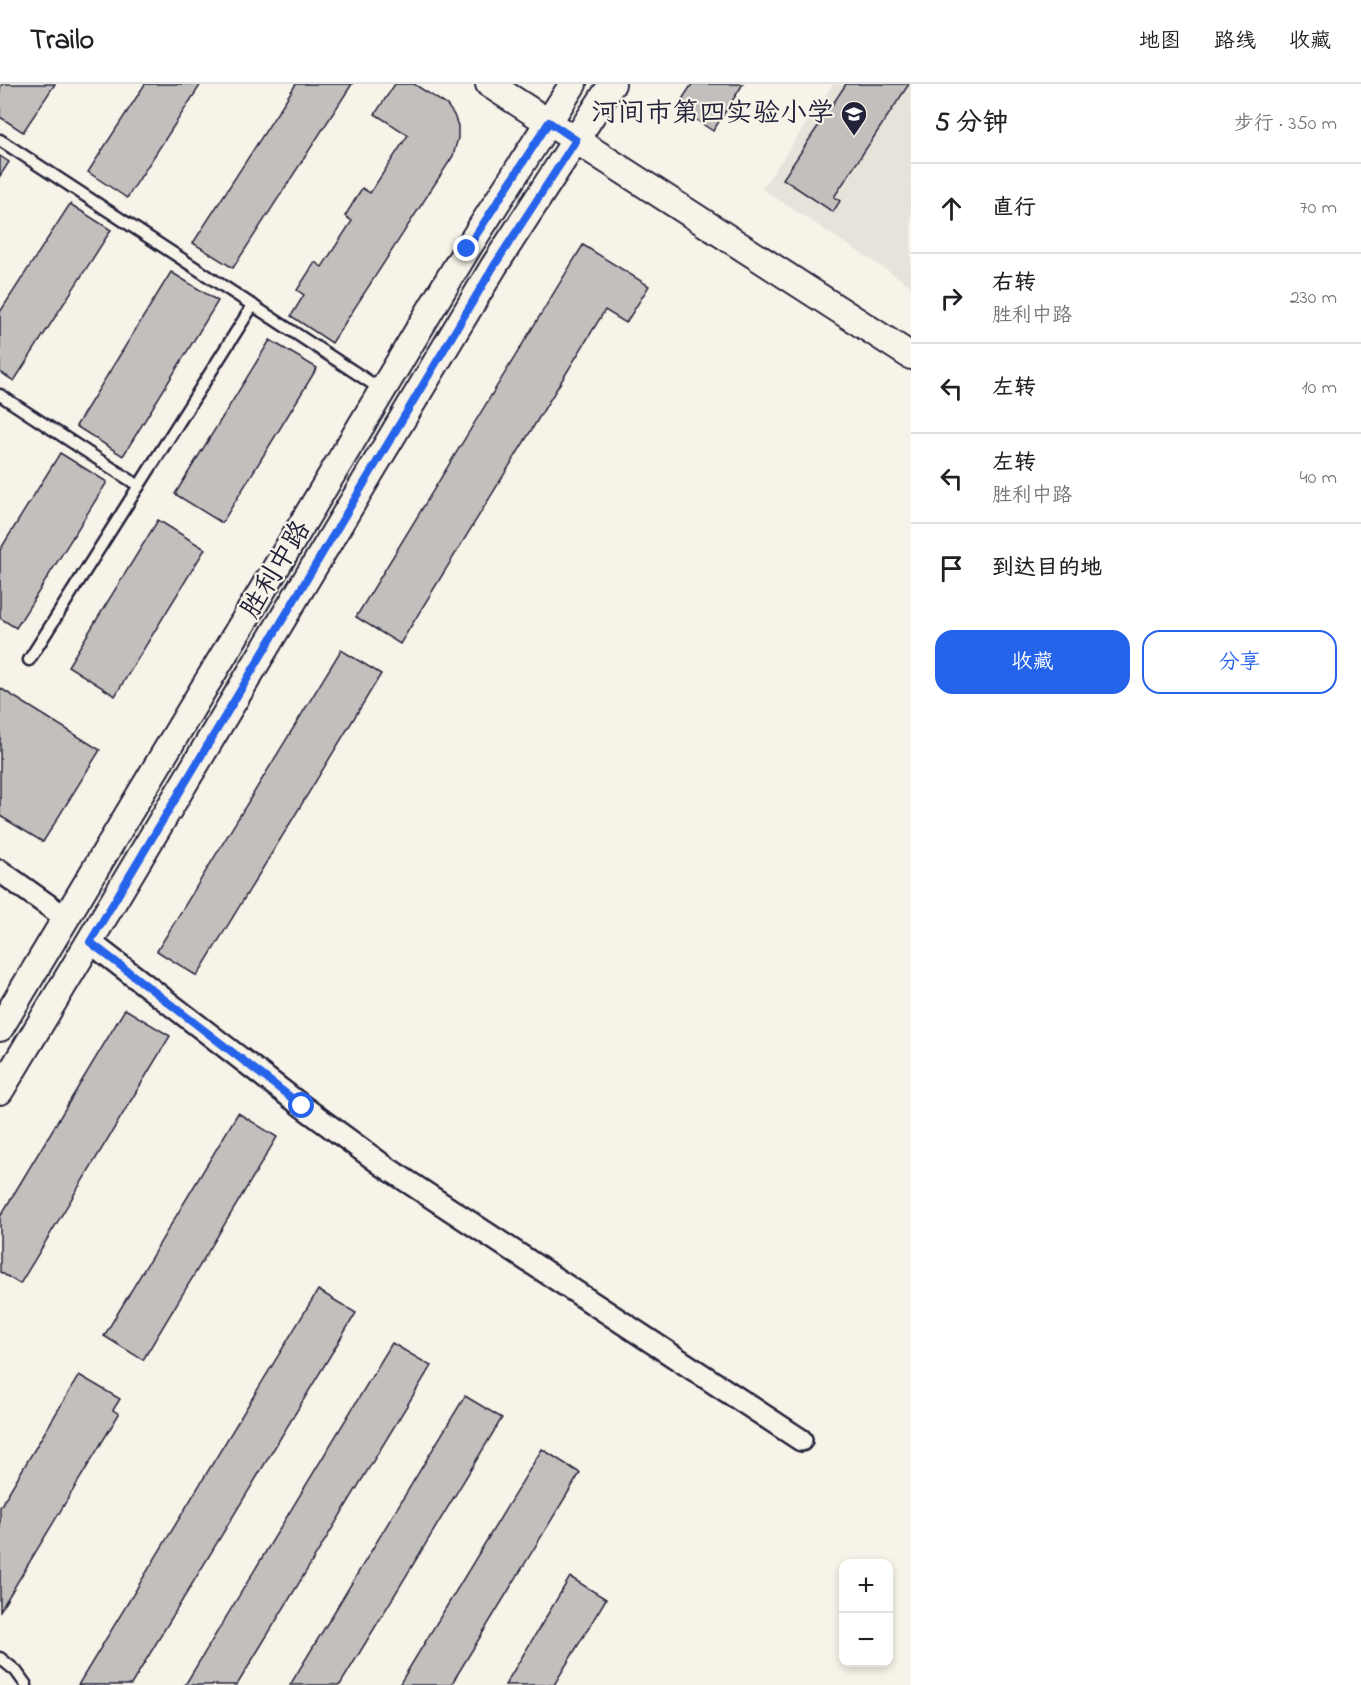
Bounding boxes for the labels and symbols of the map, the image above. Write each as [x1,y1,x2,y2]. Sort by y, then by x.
place label: 河间市第四实验小学 [591,95,834,134]
school or university icon: 河间市第四实验小学 [839,99,869,137]
route end [453,235,479,261]
street label: 胜利中路 [232,514,322,626]
route start [288,1092,314,1118]

